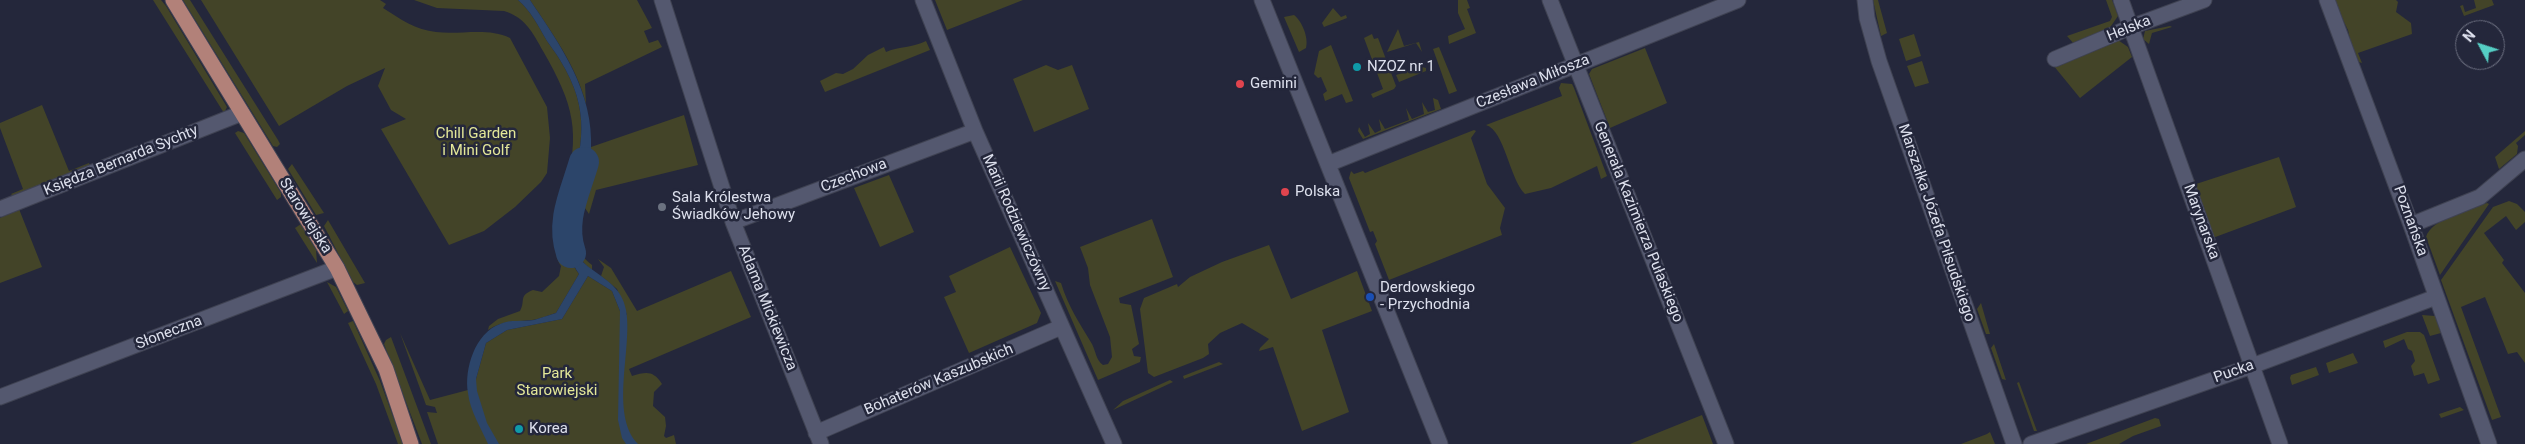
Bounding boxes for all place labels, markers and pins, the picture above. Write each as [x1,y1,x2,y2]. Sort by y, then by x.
place label: NZOZ nr 1 [1367,58,1435,76]
marker: NZOZ nr 1 [1351,61,1363,73]
place label: Gemini [1250,75,1297,93]
marker: Gemini [1234,78,1246,90]
place label: Polska [1295,183,1340,201]
marker: Polska [1279,186,1291,198]
place label: Sala Królestwa Świadków Jehowy [672,189,795,224]
marker: Sala Królestwa Świadków Jehowy [656,201,668,213]
place label: Derdowskiego - Przychodnia [1380,279,1475,314]
marker: Derdowskiego - Przychodnia [1364,291,1376,303]
place label: Korea [529,420,568,438]
marker: Korea [513,423,525,435]

